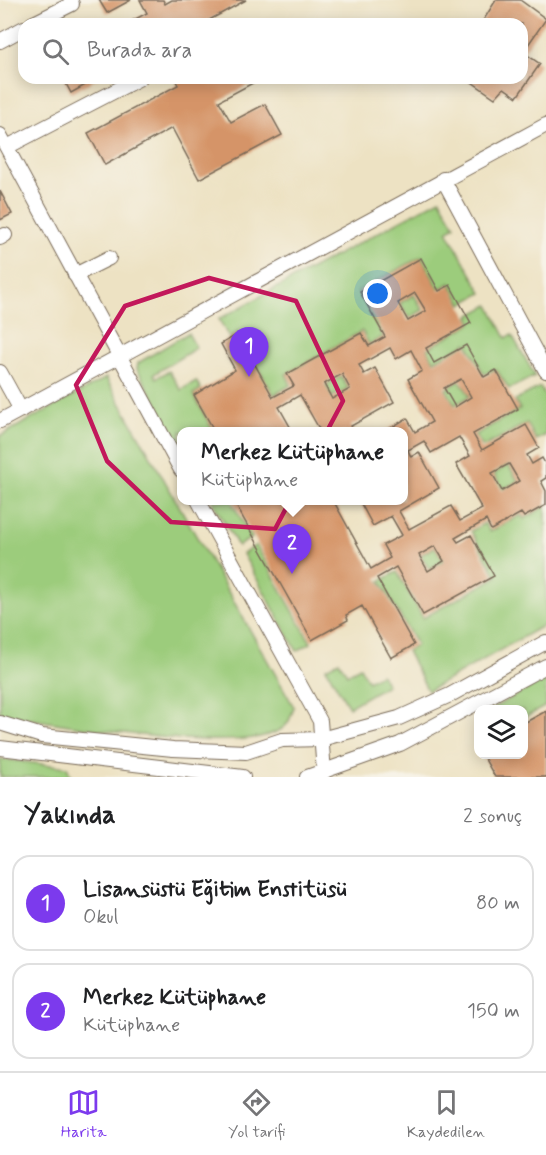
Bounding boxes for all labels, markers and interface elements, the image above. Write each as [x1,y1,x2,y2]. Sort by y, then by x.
search box [18,18,528,84]
icon: search [39,35,72,68]
text: Burada ara [87,37,192,65]
your location [363,279,392,308]
pin: 1 [230,328,268,377]
popup [177,427,408,505]
text: Merkez Kütüphane [201,439,384,467]
text: Kütüphane [201,467,298,494]
pin: 2 [272,524,312,574]
map controls [474,705,528,759]
button: layers [474,705,528,759]
text: Yakında [24,799,116,833]
text: 2 sonuç [463,803,522,830]
text: Lisansüstü Eğitim Enstitüsü [83,876,346,904]
text: 1 [41,890,50,917]
text: 80 m [476,890,520,917]
text: Okul [83,904,118,931]
text: Merkez Kütüphane [83,984,266,1012]
text: 2 [41,998,50,1025]
text: 150 m [467,998,520,1025]
text: Kütüphane [83,1012,180,1039]
tab: Harita [61,1086,107,1143]
tab: Yol tarifi [228,1086,285,1143]
tab: Kaydedilen [407,1086,485,1143]

